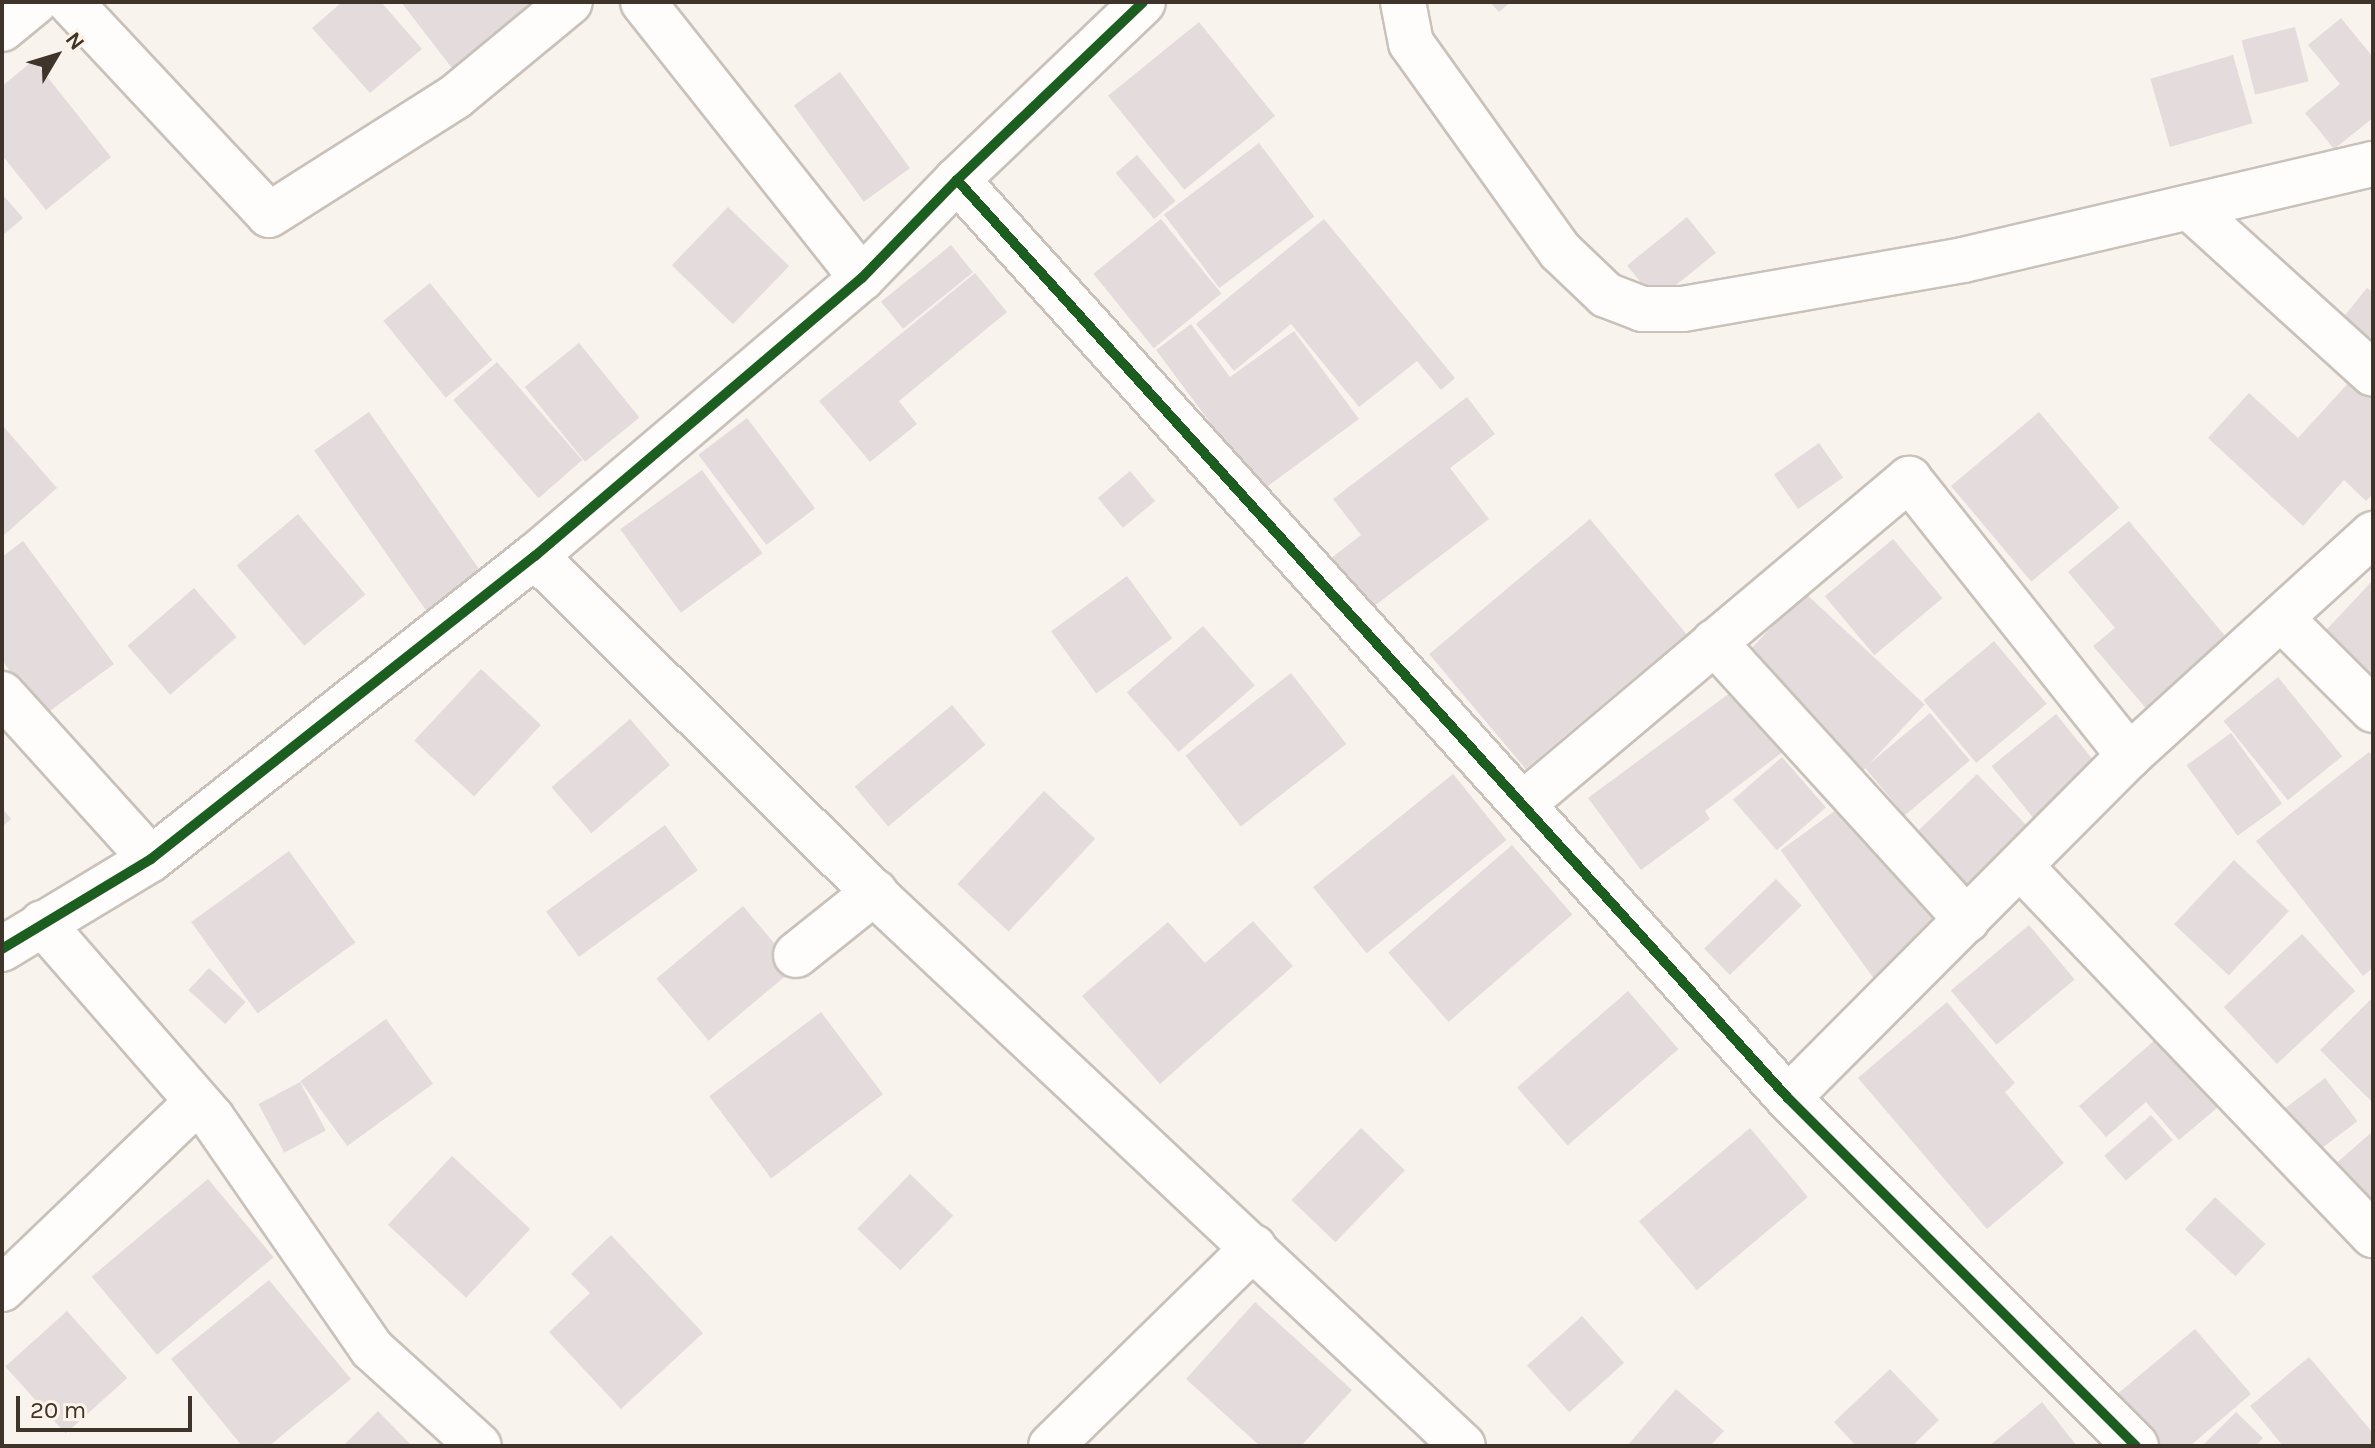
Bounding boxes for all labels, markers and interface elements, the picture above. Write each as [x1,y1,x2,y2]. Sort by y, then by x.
north arrow [16,16,96,96]
text: N [60,27,90,55]
scale bar [20,1380,196,1430]
text: 20 m [30,1396,86,1424]

